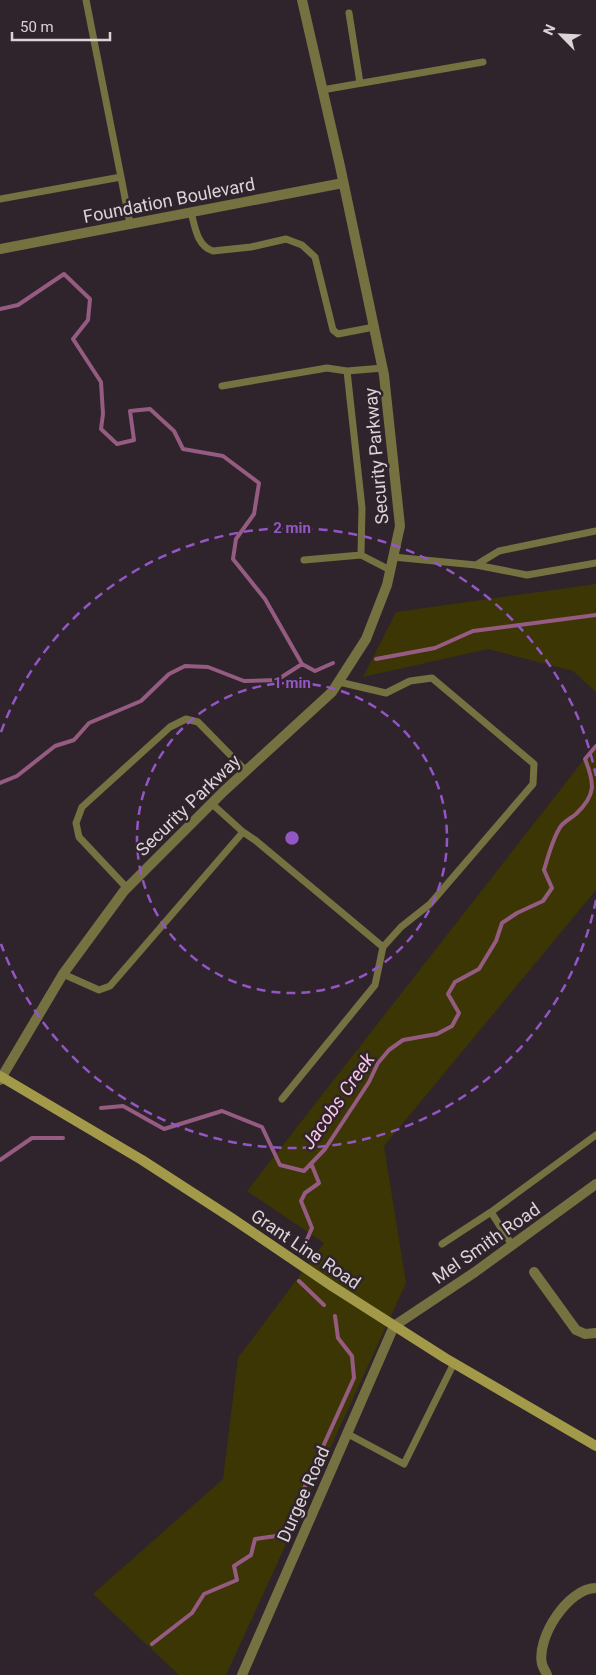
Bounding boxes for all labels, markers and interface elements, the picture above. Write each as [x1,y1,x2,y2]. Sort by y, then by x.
scale bar [12,10,110,42]
north arrow [536,10,586,60]
text: 50 m [20,18,54,36]
text: N [540,22,558,37]
street label: Foundation Boulevard [81,173,257,227]
street label: Security Parkway [360,386,392,525]
text: 2 min [273,519,311,537]
text: 1 min [273,674,311,692]
street label: Security Parkway [131,750,245,860]
centre of rings [283,829,301,847]
water label: Jacobs Creek [297,1048,380,1153]
street label: Mel Smith Road [428,1198,544,1288]
street label: Grant Line Road [247,1205,365,1293]
street label: Durgee Road [273,1443,333,1545]

